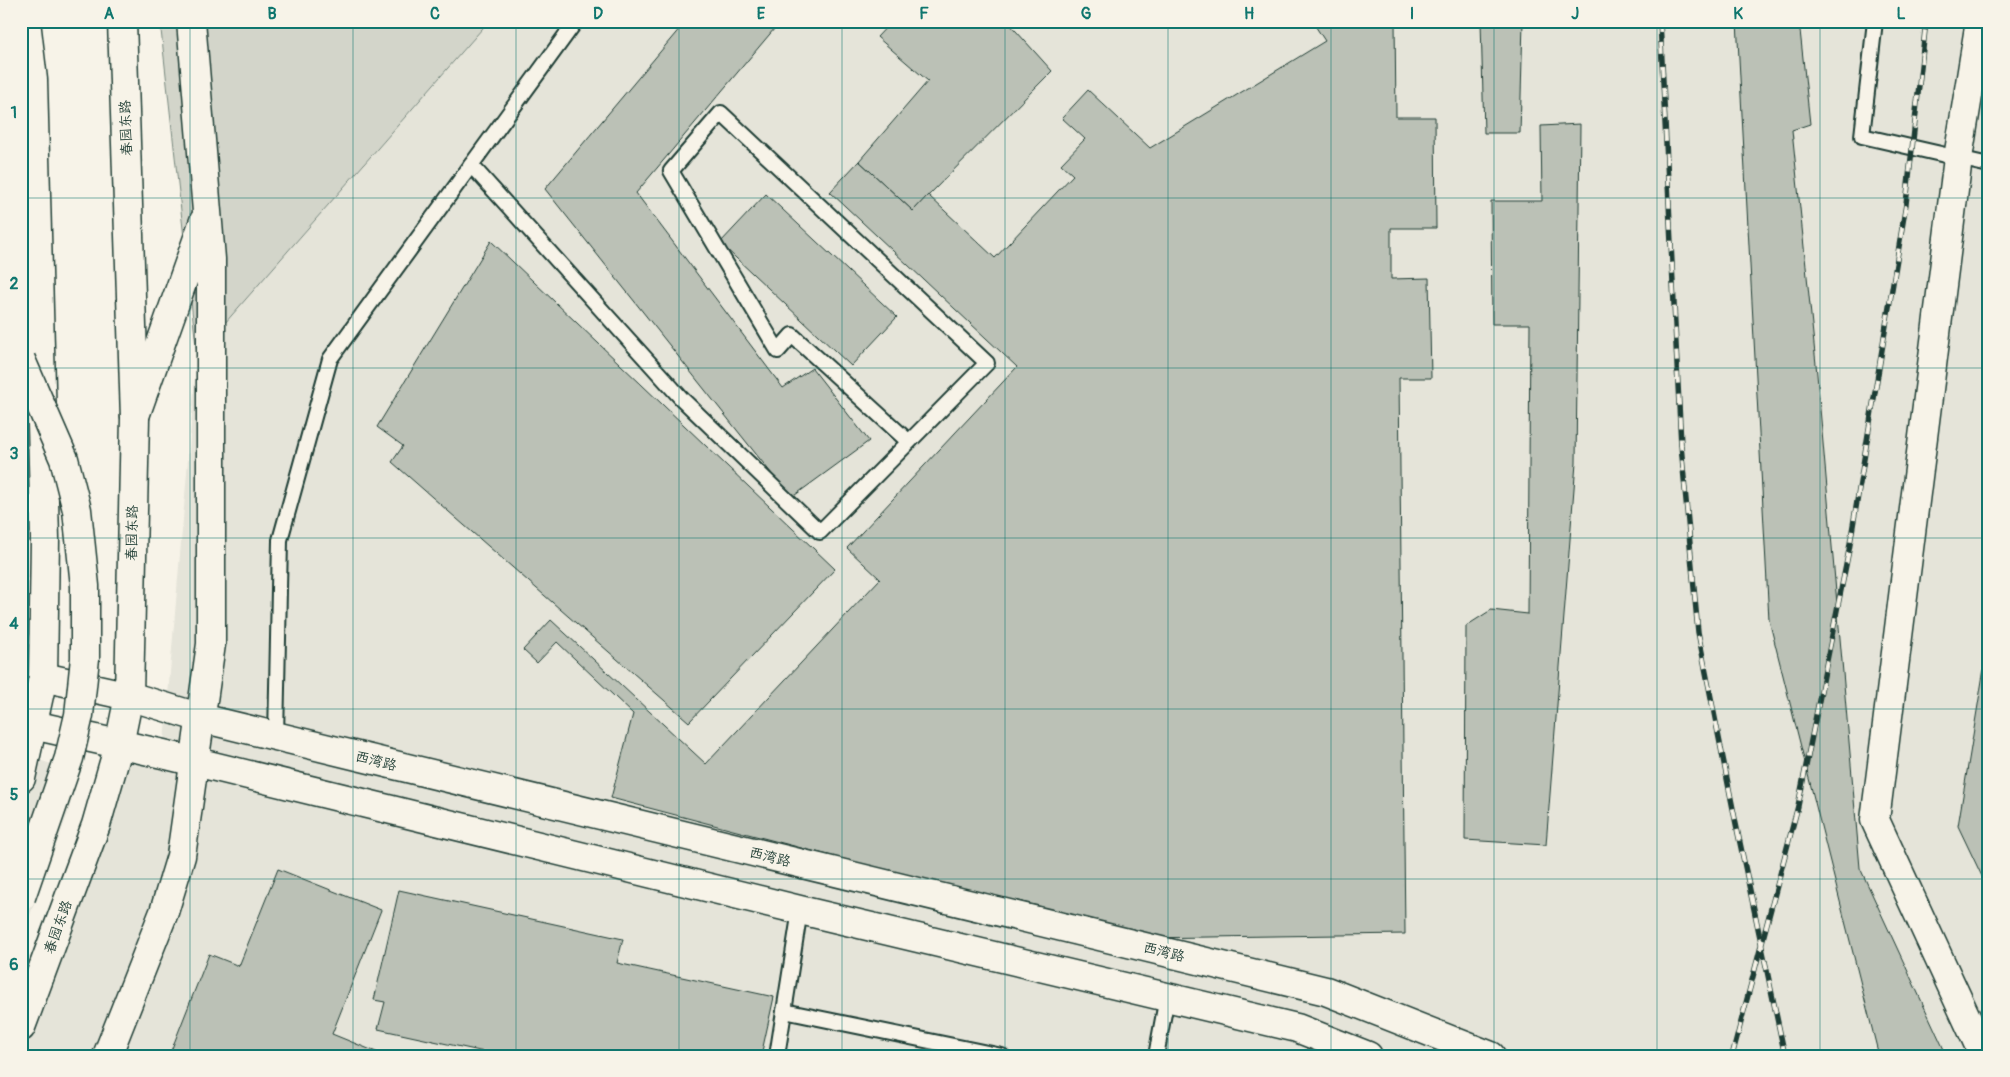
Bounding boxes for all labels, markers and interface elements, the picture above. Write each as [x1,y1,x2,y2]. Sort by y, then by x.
text: A [104,4,115,24]
text: B [267,4,277,24]
text: C [430,4,440,24]
text: D [593,4,603,24]
text: E [757,4,766,24]
text: F [919,4,929,24]
text: G [1081,4,1092,24]
text: H [1244,4,1254,24]
text: I [1410,4,1414,24]
text: J [1571,4,1579,24]
text: K [1733,4,1743,24]
text: L [1896,4,1906,24]
street label: 春园东路 [117,100,135,156]
text: 1 [11,103,17,123]
text: 2 [10,274,19,294]
text: 3 [10,444,19,464]
street label: 春园东路 [123,505,141,561]
text: 4 [9,614,19,634]
street label: 西湾路 [354,748,398,774]
text: 5 [10,785,19,805]
street label: 西湾路 [748,844,792,870]
street label: 春园东路 [40,898,76,956]
street label: 西湾路 [1142,939,1186,965]
text: 6 [9,955,19,975]

